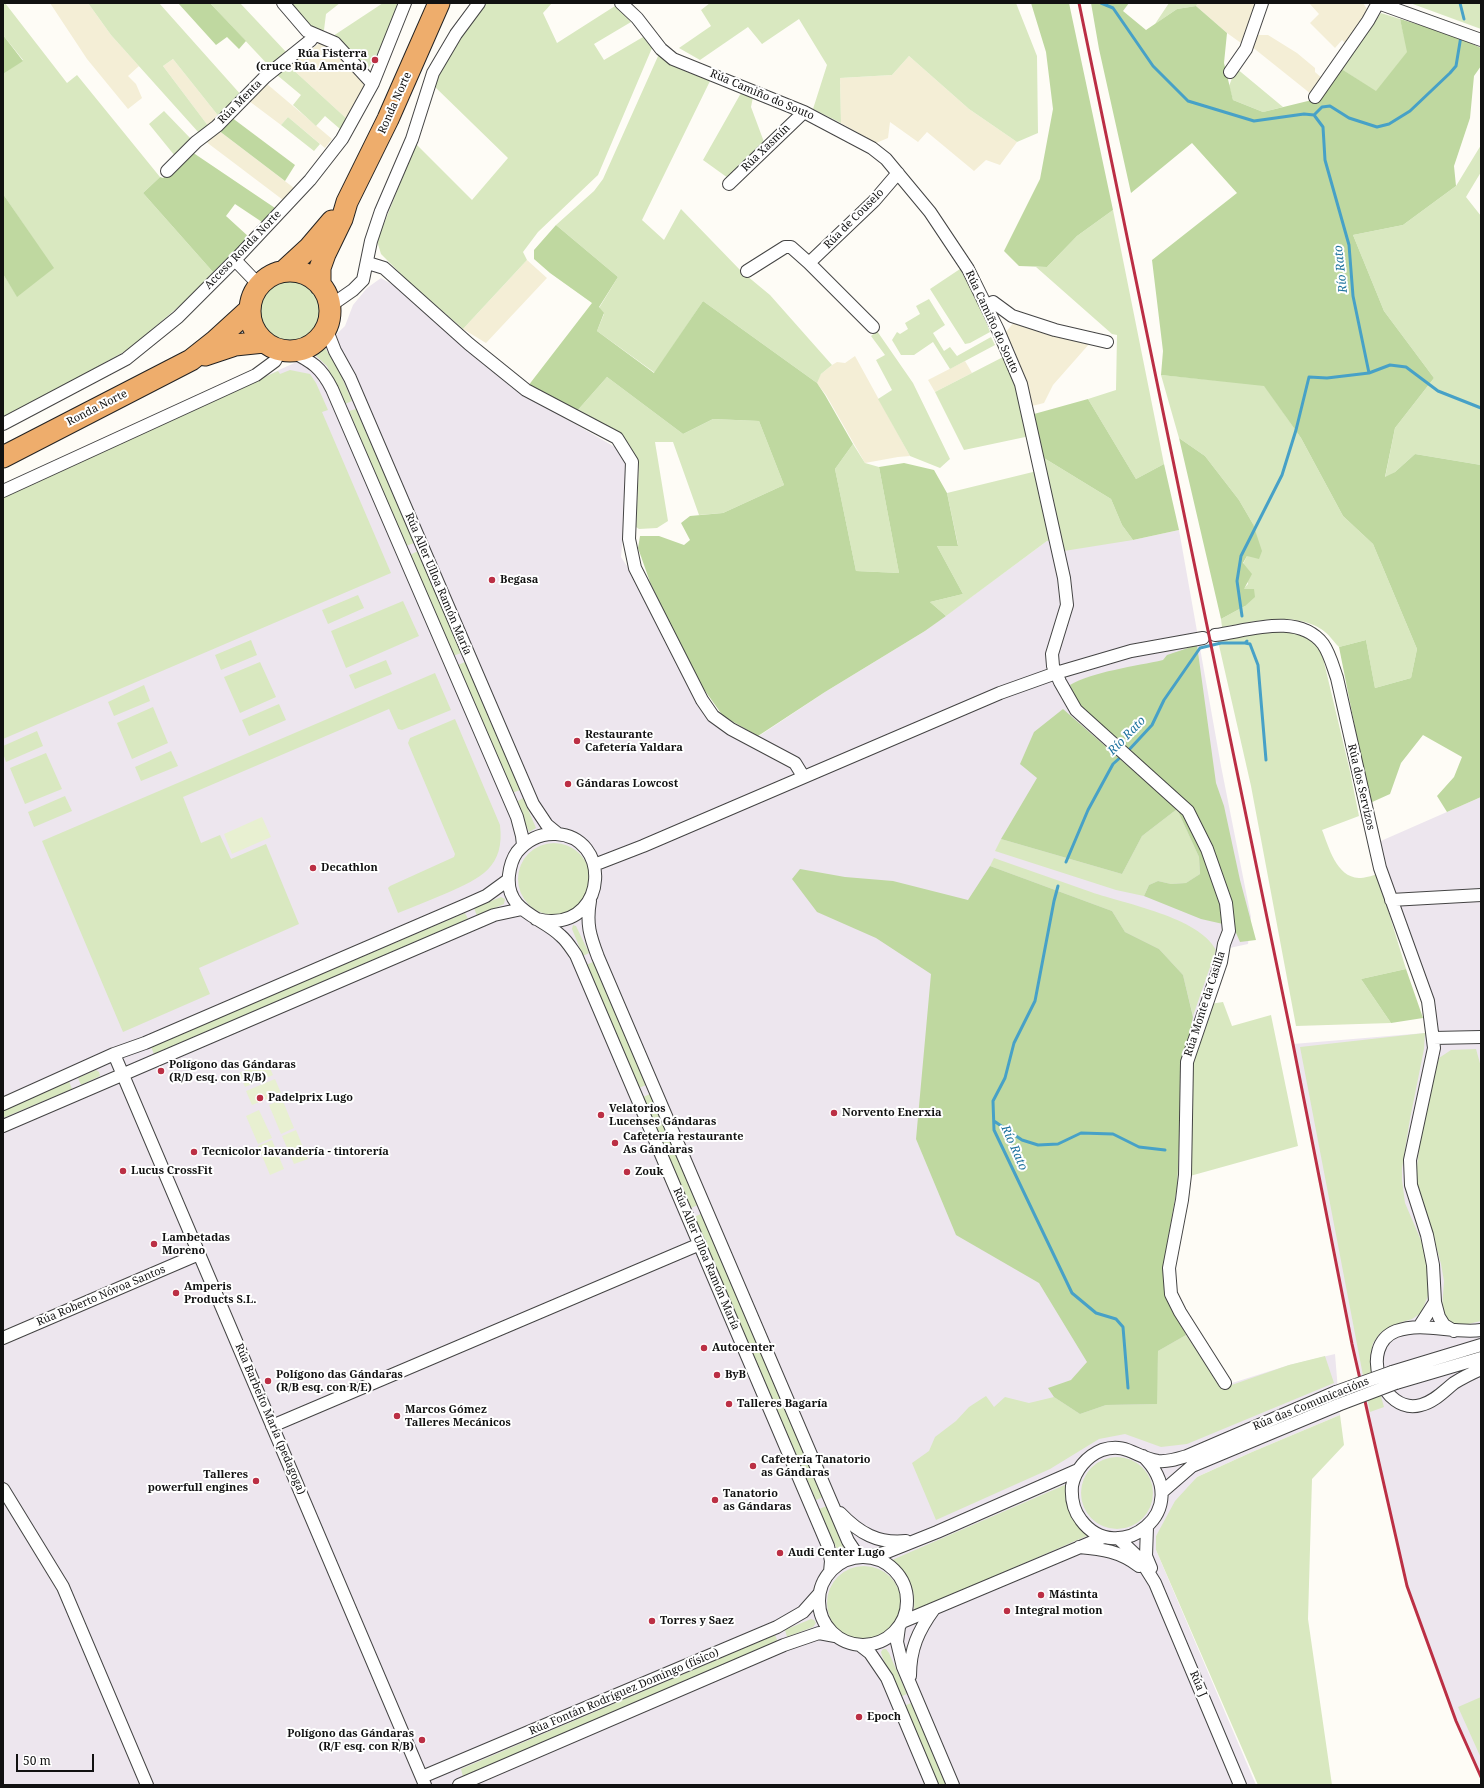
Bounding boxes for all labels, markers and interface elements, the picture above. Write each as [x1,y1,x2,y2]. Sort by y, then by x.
place label: Rúa Fisterra (cruce Rúa Amenta) [256,47,367,73]
marker: Rúa Fisterra (cruce Rúa Amenta) [370,55,380,65]
street label: Rúa Camiño do Souto [708,67,816,123]
street label: Ronda Norte [376,70,414,136]
street label: Rúa Menta [215,77,265,127]
street label: Rúa Xasmín [739,121,793,175]
street label: Rúa de Couselo [821,186,887,252]
street label: Acceso Ronda Norte [202,208,284,292]
water label: Río Rato [1331,244,1351,294]
street label: Rúa Camiño do Souto [962,268,1022,376]
street label: Ronda Norte [65,387,129,429]
street label: Rúa Aller Ulloa Ramón María [402,511,474,657]
place label: Begasa [500,573,538,587]
marker: Begasa [487,575,497,585]
water label: Río Rato [1105,714,1149,758]
place label: Restaurante Cafetería Yaldara [585,728,683,754]
marker: Restaurante Cafetería Yaldara [572,736,582,746]
street label: Rúa dos Servizos [1345,743,1377,831]
place label: Gándaras Lowcost [576,777,678,791]
marker: Gándaras Lowcost [563,779,573,789]
place label: Decathlon [321,861,378,875]
marker: Decathlon [308,863,318,873]
street label: Rúa Monte da Casilla [1182,950,1228,1058]
place label: Polígono das Gándaras (R/D esq. con R/B) [169,1058,296,1084]
marker: Polígono das Gándaras (R/D esq. con R/B) [156,1066,166,1076]
place label: Padelprix Lugo [268,1091,353,1105]
marker: Padelprix Lugo [255,1093,265,1103]
place label: Velatorios Lucenses Gándaras [609,1102,716,1128]
place label: Norvento Enerxia [842,1106,942,1120]
marker: Norvento Enerxia [829,1108,839,1118]
marker: Velatorios Lucenses Gándaras [596,1110,606,1120]
water label: Río Rato [998,1123,1030,1173]
place label: Cafetería restaurante As Gándaras [623,1130,744,1156]
marker: Cafetería restaurante As Gándaras [610,1138,620,1148]
place label: Tecnicolor lavandería - tintorería [202,1145,389,1159]
marker: Tecnicolor lavandería - tintorería [189,1147,199,1157]
place label: Lucus CrossFit [131,1164,212,1178]
place label: Zouk [635,1165,663,1179]
marker: Lucus CrossFit [118,1166,128,1176]
marker: Zouk [622,1167,632,1177]
street label: Rúa Aller Ulloa Ramón María [670,1186,742,1332]
place label: Lambetadas Moreno [162,1231,230,1257]
marker: Lambetadas Moreno [149,1239,159,1249]
street label: Rúa Roberto Nóvoa Santos [35,1263,167,1329]
place label: Amperis Products S.L. [184,1280,256,1306]
marker: Amperis Products S.L. [171,1288,181,1298]
street label: Rúa Barbeito María (pedagoga) [232,1341,308,1497]
place label: Autocenter [712,1341,775,1355]
marker: Autocenter [699,1343,709,1353]
place label: Polígono das Gándaras (R/B esq. con R/E) [276,1368,403,1394]
place label: ByB [725,1368,746,1382]
marker: ByB [712,1370,722,1380]
street label: Rúa das Comunicacións [1251,1375,1371,1433]
marker: Polígono das Gándaras (R/B esq. con R/E) [263,1376,273,1386]
place label: Talleres Bagaría [737,1397,828,1411]
marker: Talleres Bagaría [724,1399,734,1409]
place label: Marcos Gómez Talleres Mecánicos [405,1403,511,1429]
marker: Marcos Gómez Talleres Mecánicos [392,1411,402,1421]
place label: Cafetería Tanatorio as Gándaras [761,1453,871,1479]
marker: Cafetería Tanatorio as Gándaras [748,1461,758,1471]
place label: Talleres powerfull engines [148,1468,248,1494]
marker: Talleres powerfull engines [251,1476,261,1486]
place label: Tanatorio as Gándaras [723,1487,791,1513]
marker: Tanatorio as Gándaras [710,1495,720,1505]
place label: Audi Center Lugo [788,1546,885,1560]
marker: Audi Center Lugo [775,1548,785,1558]
place label: Mástinta [1049,1588,1098,1602]
marker: Mástinta [1036,1590,1046,1600]
place label: Integral motion [1015,1604,1103,1618]
marker: Integral motion [1002,1606,1012,1616]
place label: Torres y Saez [660,1614,734,1628]
marker: Torres y Saez [647,1616,657,1626]
street label: Rúa Fontán Rodríguez Domingo (físico) [527,1646,721,1738]
street label: Rúa J [1187,1669,1209,1699]
place label: Epoch [867,1710,901,1724]
marker: Epoch [854,1712,864,1722]
place label: Polígono das Gándaras (R/F esq. con R/B) [287,1727,414,1753]
marker: Polígono das Gándaras (R/F esq. con R/B) [417,1735,427,1745]
scale bar [18,1746,96,1772]
text: 50 m [23,1752,51,1769]

